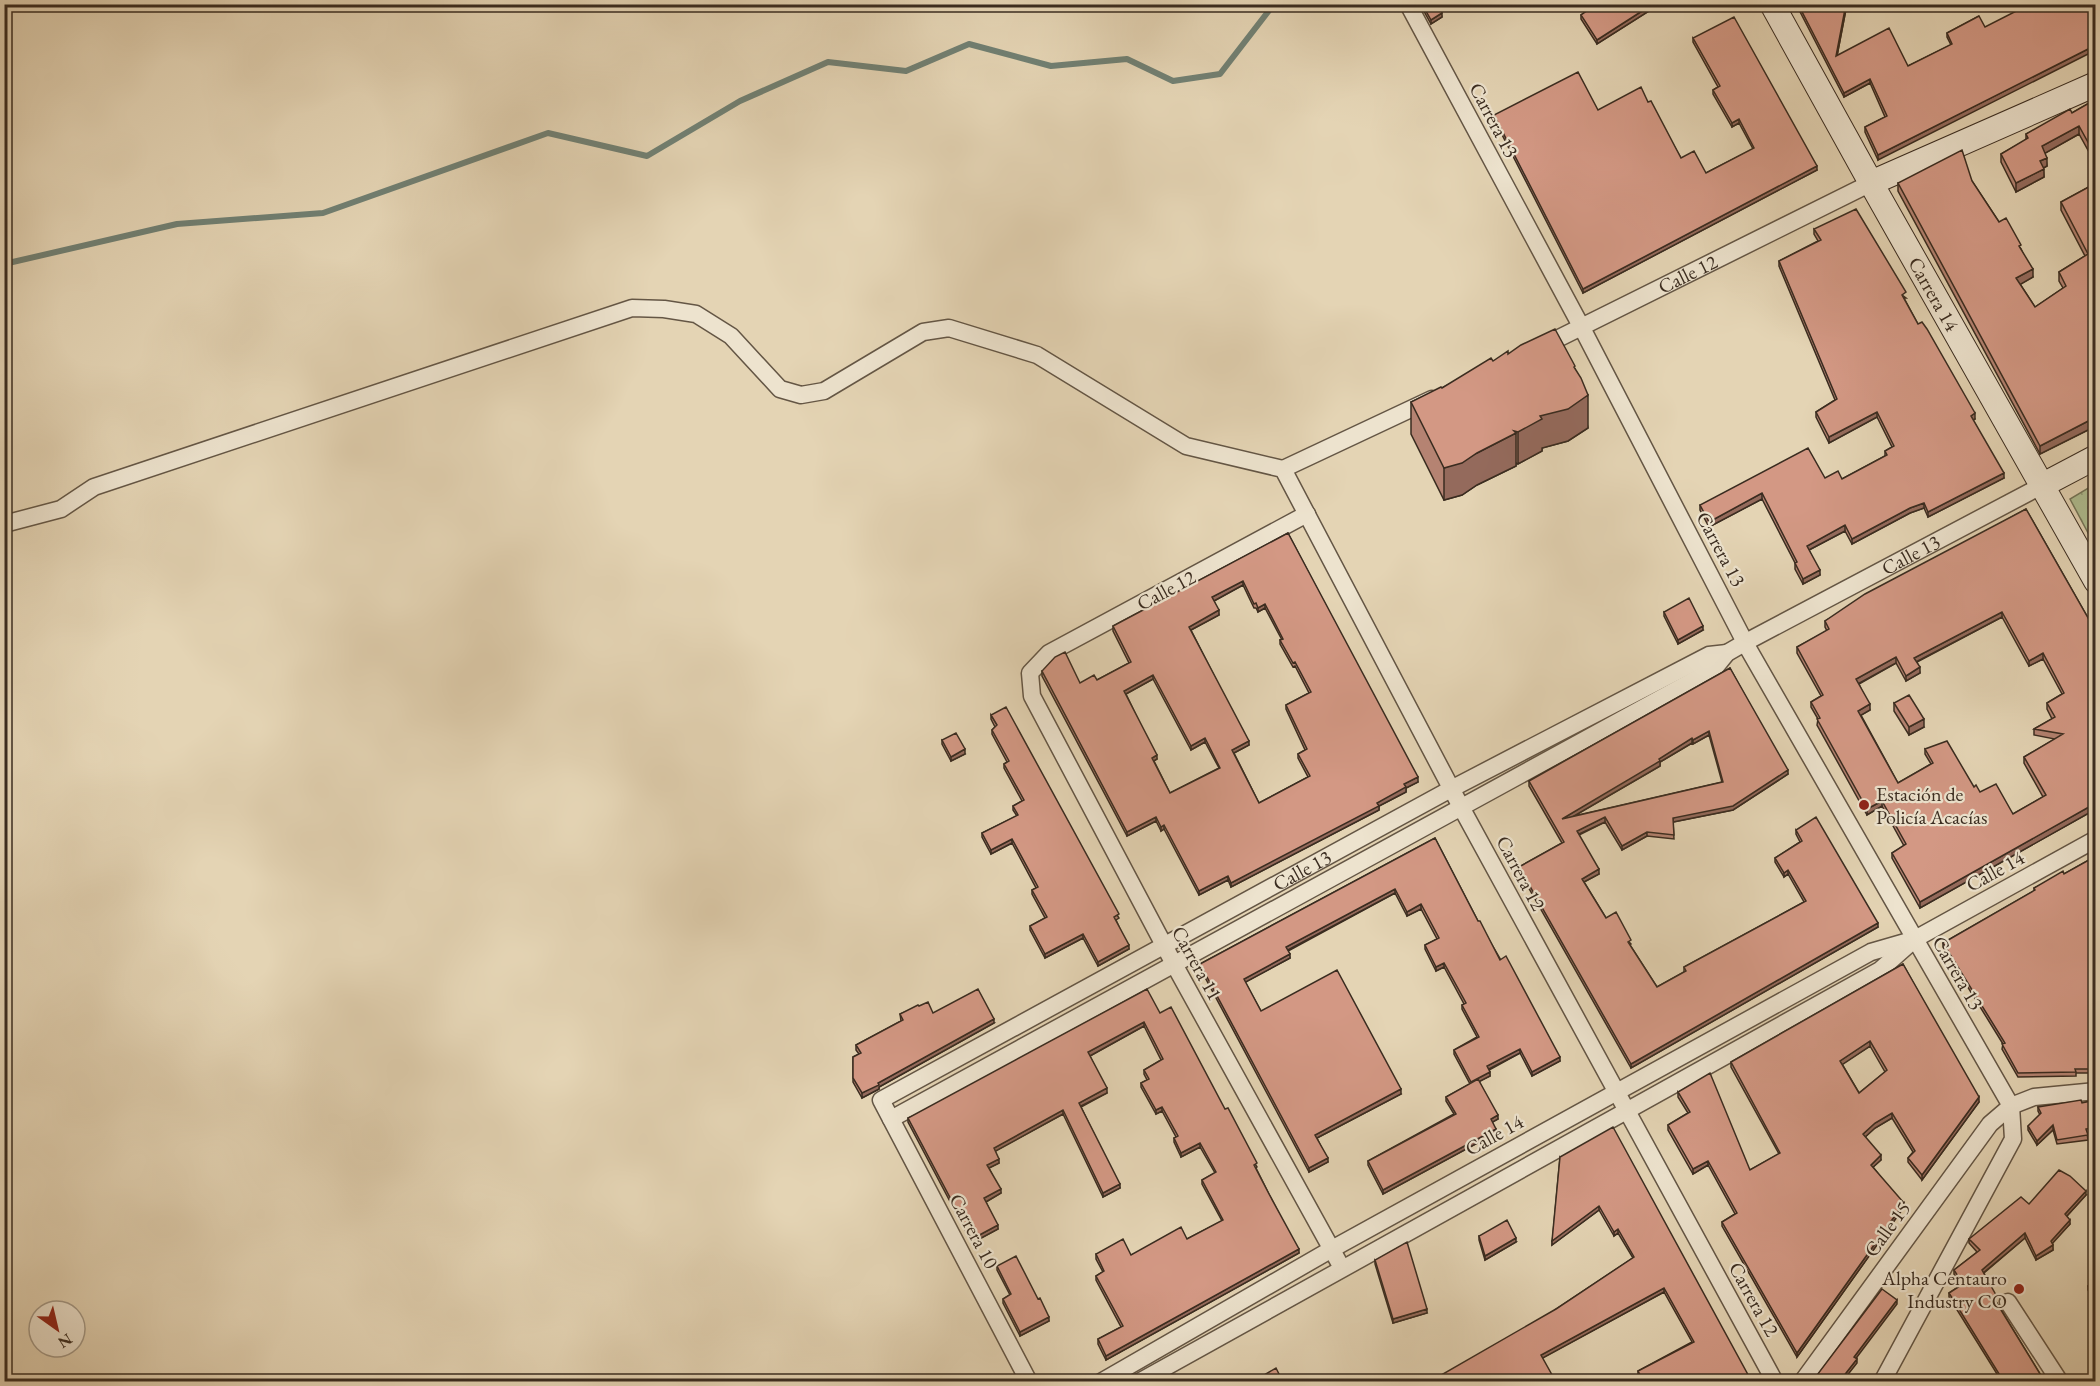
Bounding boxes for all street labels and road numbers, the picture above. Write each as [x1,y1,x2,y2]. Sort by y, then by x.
street label: Carrera 13 [1463,78,1525,162]
street label: Calle 12 [1654,248,1722,300]
street label: Carrera 14 [1902,252,1965,336]
street label: Carrera 13 [1690,507,1752,591]
street label: Calle 13 [1877,529,1945,581]
street label: Calle 12 [1132,564,1200,616]
street label: Carrera 12 [1490,831,1552,915]
street label: Calle 13 [1268,844,1336,897]
street label: Calle 14 [1961,844,2029,898]
street label: Carrera 11 [1166,921,1228,1005]
street label: Carrera 13 [1926,931,1990,1015]
street label: Calle 14 [1460,1108,1528,1162]
street label: Carrera 10 [943,1189,1005,1273]
street label: Calle 15 [1858,1196,1916,1262]
street label: Carrera 12 [1723,1257,1785,1341]

